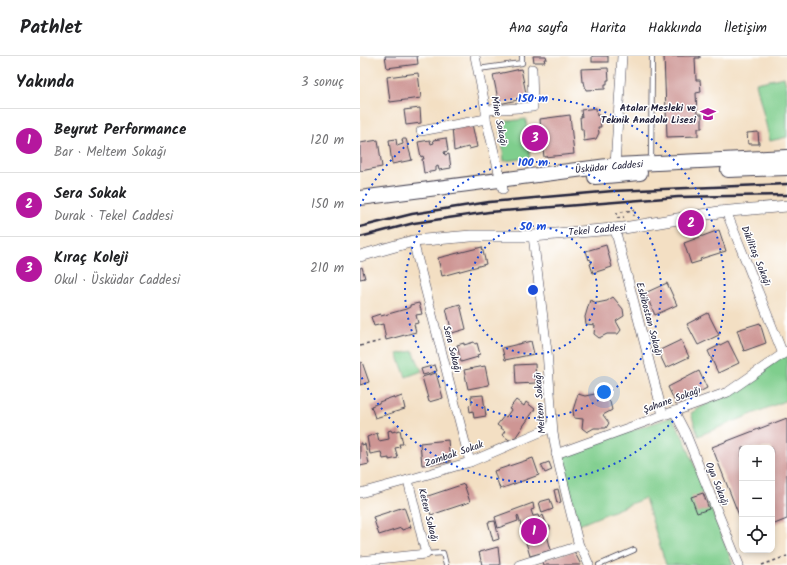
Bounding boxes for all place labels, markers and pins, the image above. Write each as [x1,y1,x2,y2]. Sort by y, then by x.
place label: Atalar Mesleki ve Teknik Anadolu Lisesi [601,100,696,128]
school or university icon: Atalar Mesleki ve Teknik Anadolu Lisesi [699,105,717,123]
pin: 3 [522,123,548,153]
pin: 2 [678,208,704,238]
centre of rings [526,283,540,297]
pin: 1 [521,516,547,546]

